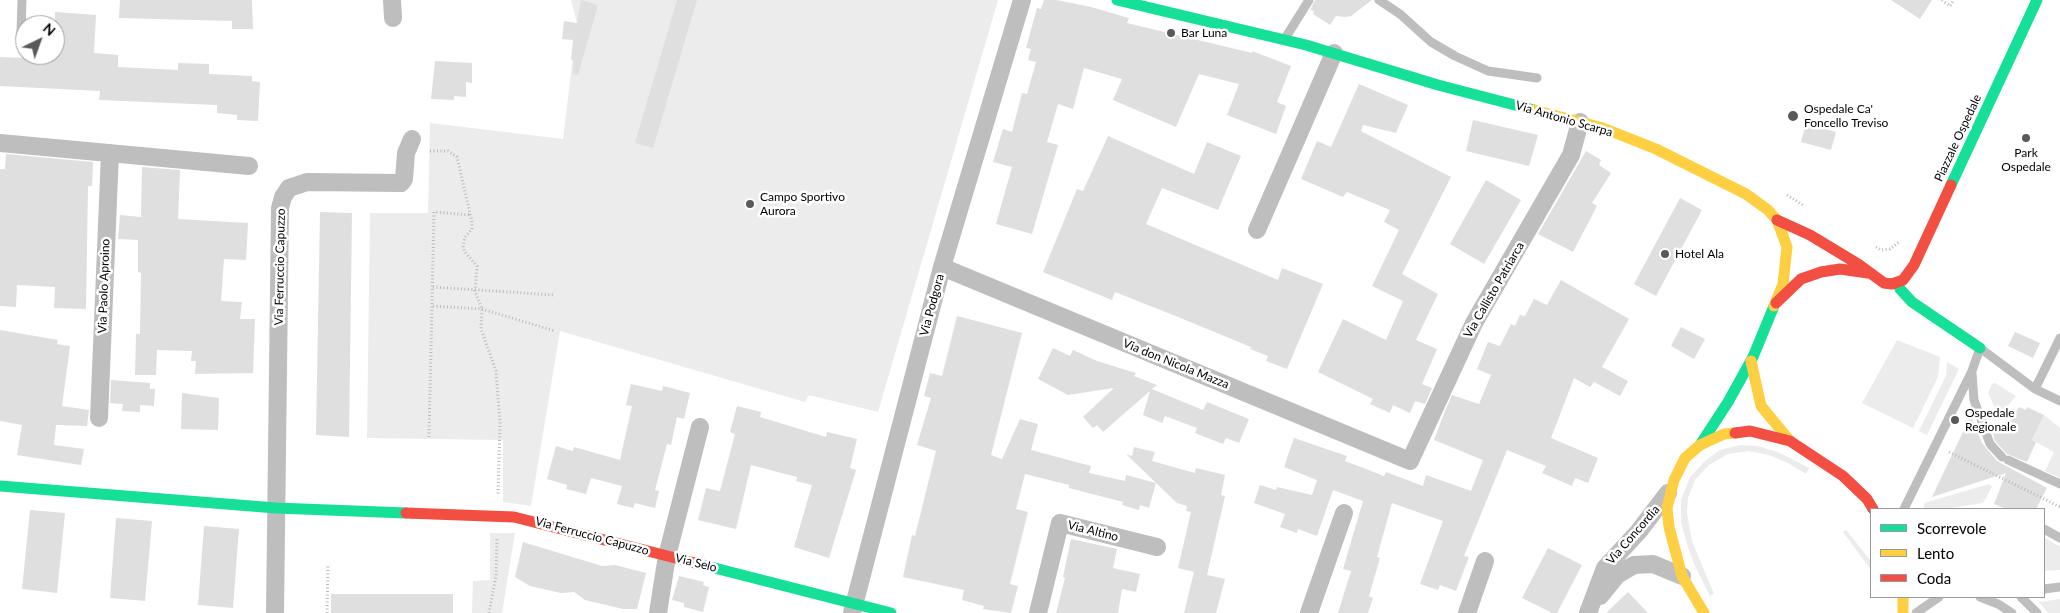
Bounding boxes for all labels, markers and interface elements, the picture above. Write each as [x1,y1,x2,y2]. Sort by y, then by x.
north arrow [15,15,65,65]
text: N [40,19,59,39]
place label: Bar Luna [1181,26,1227,40]
marker: Bar Luna [1165,27,1177,39]
street label: Piazzale Ospedale [1931,92,1985,184]
street label: Via Antonio Scarpa [1514,98,1614,140]
place label: Ospedale Ca' Foncello Treviso [1804,102,1888,130]
marker: Ospedale Ca' Foncello Treviso [1786,109,1800,123]
marker: Park Ospedale [2020,132,2032,144]
place label: Park Ospedale [2001,146,2051,174]
place label: Campo Sportivo Aurora [760,190,845,218]
marker: Campo Sportivo Aurora [744,198,756,210]
street label: Via Ferruccio Capuzzo [272,208,288,326]
street label: Via Paolo Aproino [95,238,113,334]
street label: Via Callisto Patriarca [1461,240,1527,340]
place label: Hotel Ala [1675,247,1724,261]
marker: Hotel Ala [1659,248,1671,260]
street label: Via Podgora [917,272,947,338]
street label: Via don Nicola Mazza [1121,336,1231,392]
place label: Ospedale Regionale [1965,406,2016,434]
marker: Ospedale Regionale [1949,414,1961,426]
street label: Via Concordia [1603,503,1663,567]
legend [1870,508,2045,598]
street label: Via Ferruccio Capuzzo [534,514,650,558]
street label: Via Altino [1066,518,1120,544]
text: Scorrevole [1917,519,1987,537]
text: Lento [1917,544,1954,562]
street label: Via Selo [674,551,718,575]
text: Coda [1917,569,1951,587]

